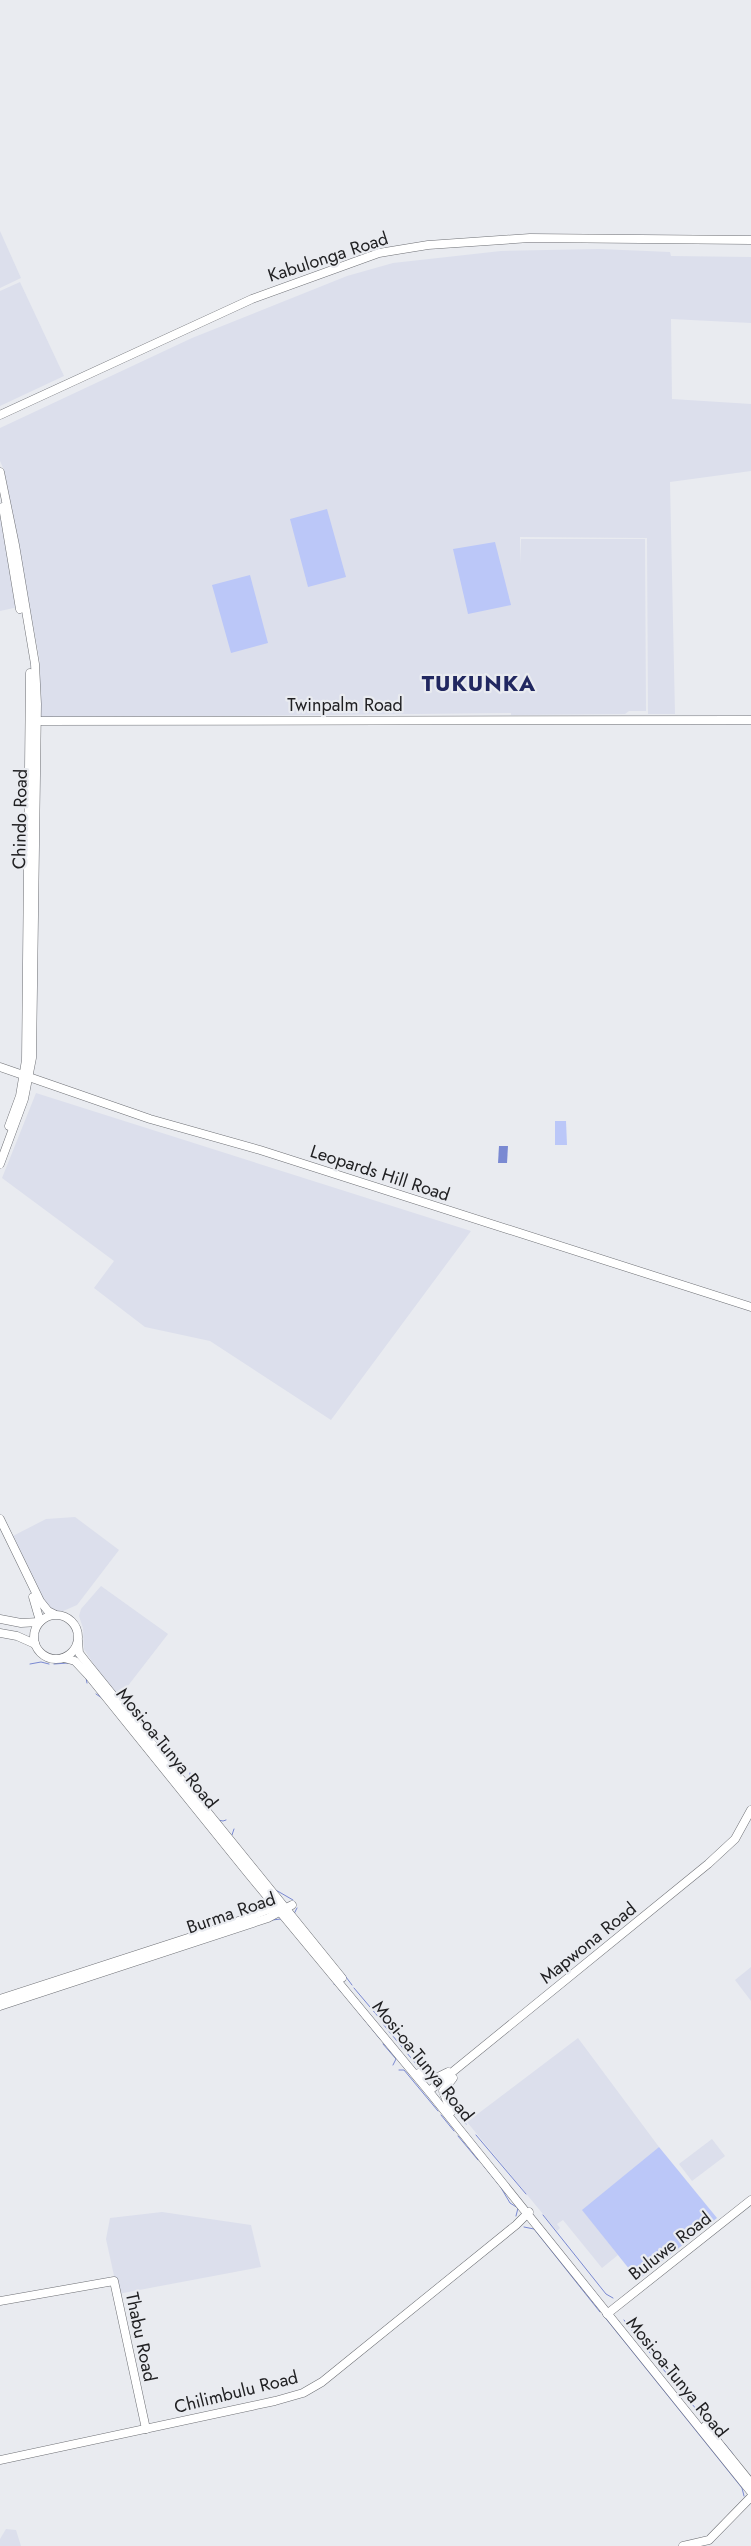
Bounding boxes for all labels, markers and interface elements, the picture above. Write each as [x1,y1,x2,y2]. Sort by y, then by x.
street label: Kabulonga Road [264,225,392,289]
district label: TUKUNKA [422,667,536,699]
street label: Twinpalm Road [287,692,403,718]
street label: Chindo Road [6,769,34,869]
street label: Leopards Hill Road [307,1138,453,1208]
street label: Mosi-oa-Tunya Road [110,1682,224,1814]
street label: Burma Road [183,1886,279,1940]
street label: Mapwona Road [534,1896,642,1990]
street label: Mosi-oa-Tunya Road [366,1995,480,2127]
street label: Buluwe Road [623,2205,717,2287]
street label: Thabu Road [119,2290,163,2384]
street label: Mosi-oa-Tunya Road [620,2311,734,2443]
street label: Chilimbulu Road [171,2364,301,2420]

